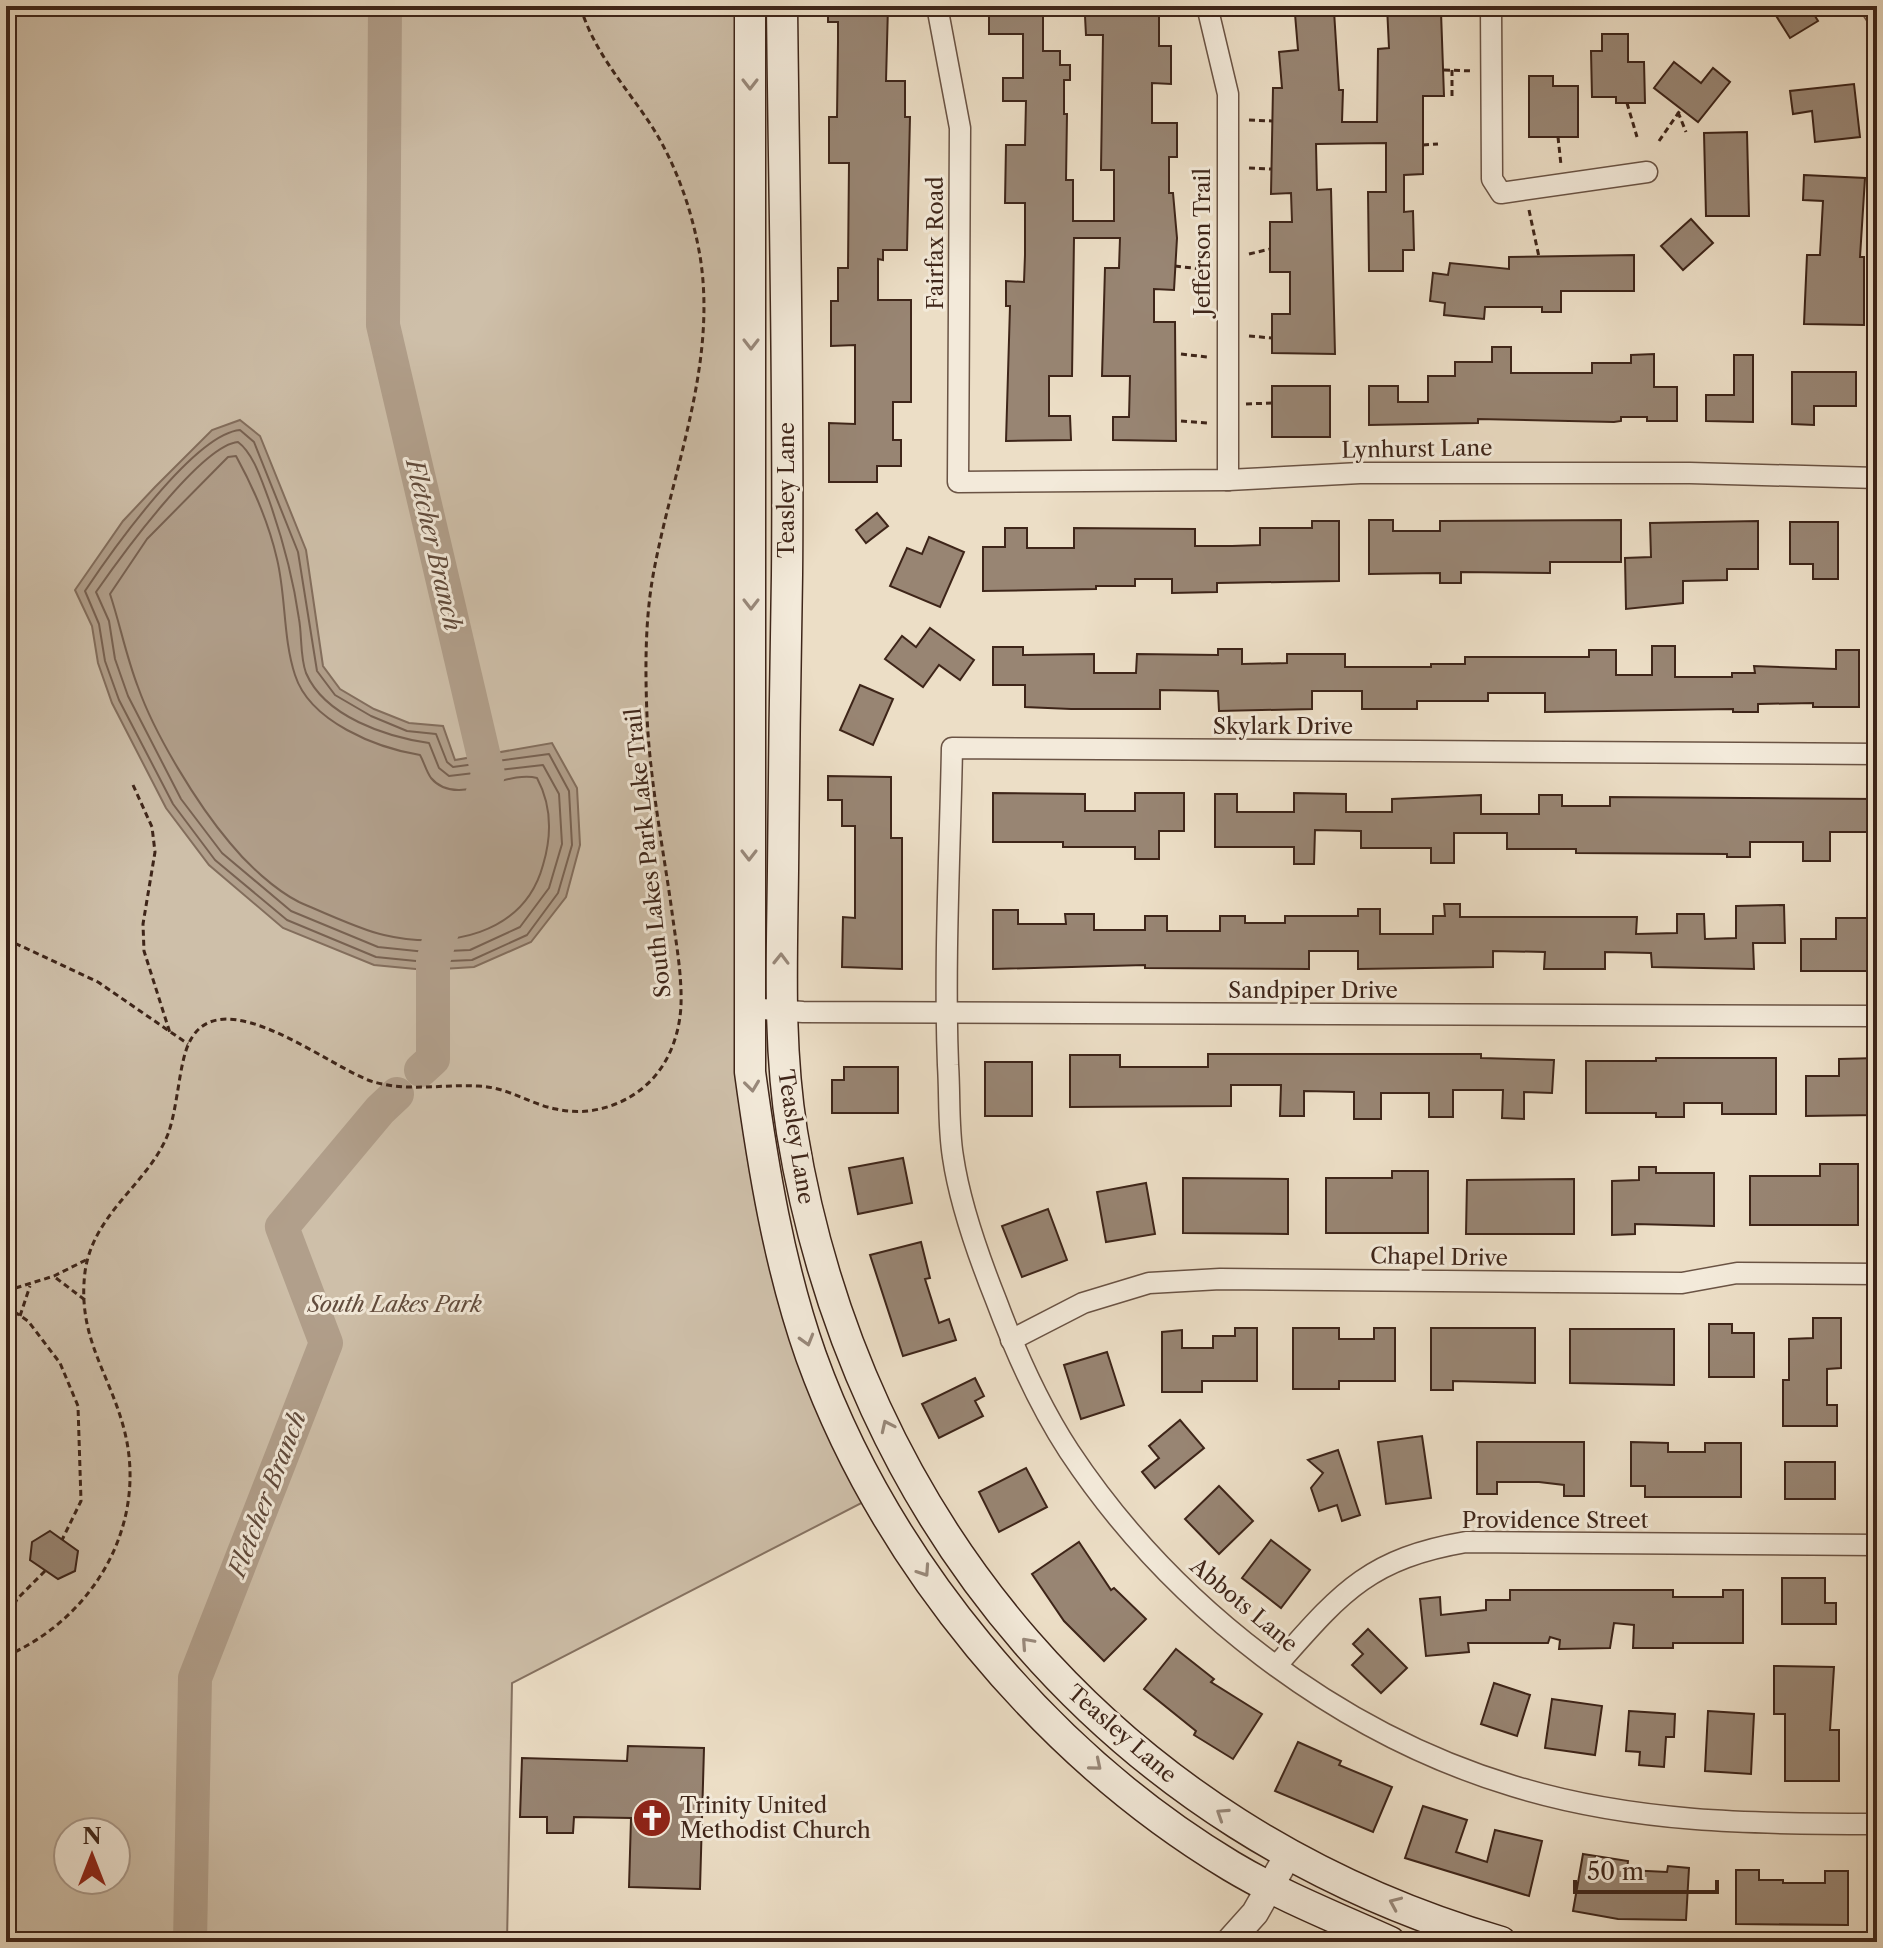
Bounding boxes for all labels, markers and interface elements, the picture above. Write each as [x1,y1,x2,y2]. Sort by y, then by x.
one-way arrow [741,78,759,91]
street label: Jefferson Trail [1189,168,1216,319]
street label: Fairfax Road [922,176,949,310]
one-way arrow [742,338,760,351]
street label: Teasley Lane [773,422,800,558]
street label: Lynhurst Lane [1341,434,1493,464]
water label: Fletcher Branch [400,454,468,634]
one-way arrow [742,598,760,611]
street label: South Lakes Park Lake Trail [619,706,677,999]
street label: Skylark Drive [1213,713,1353,740]
one-way arrow [740,849,758,862]
one-way arrow [773,952,790,965]
street label: Sandpiper Drive [1228,977,1398,1004]
street label: Teasley Lane [772,1068,820,1206]
one-way arrow [743,1079,760,1093]
street label: Chapel Drive [1370,1242,1508,1272]
park label: South Lakes Park [306,1291,482,1318]
one-way arrow [797,1333,814,1346]
water label: Fletcher Branch [221,1407,312,1583]
one-way arrow [881,1419,897,1434]
street label: Providence Street [1462,1507,1648,1534]
street label: Abbots Lane [1184,1552,1303,1658]
one-way arrow [914,1562,929,1577]
one-way arrow [1022,1638,1037,1652]
street label: Teasley Lane [1062,1679,1182,1789]
one-way arrow [1086,1755,1101,1770]
place label: Trinity United Methodist Church [680,1792,871,1844]
church icon: Trinity United Methodist Church [631,1797,673,1839]
one-way arrow [1216,1809,1230,1824]
north arrow [52,1816,132,1896]
text: N [82,1823,102,1850]
scale bar [1575,1844,1717,1894]
text: 50 m [1587,1857,1644,1886]
one-way arrow [1389,1897,1403,1913]

